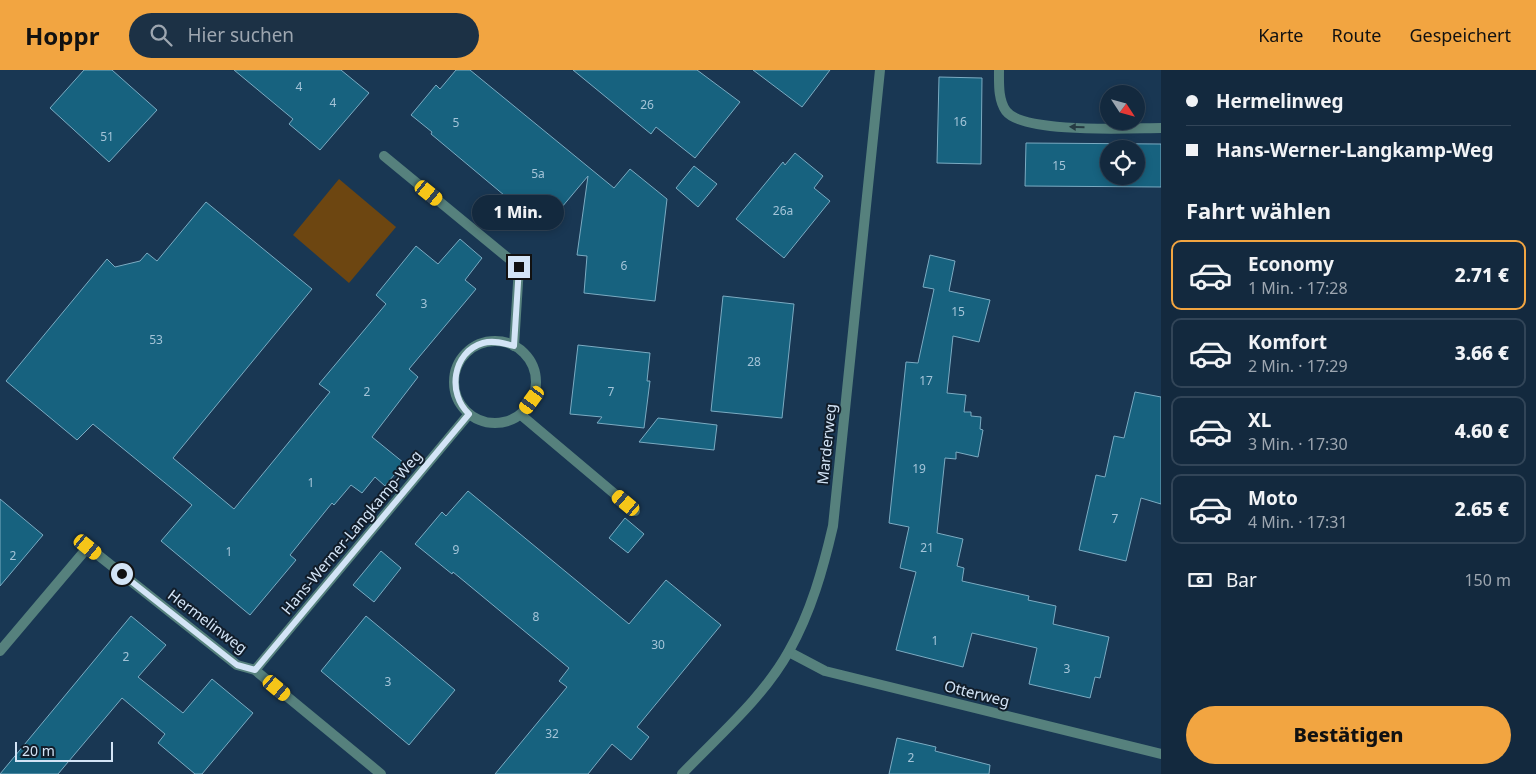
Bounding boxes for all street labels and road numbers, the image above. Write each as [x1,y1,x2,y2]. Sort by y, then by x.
street label: Marderweg [812,403,840,485]
street label: Hans-Werner-Langkamp-Weg [276,446,426,618]
street label: Hermelinweg [164,585,252,657]
street label: Otterweg [942,675,1012,711]

